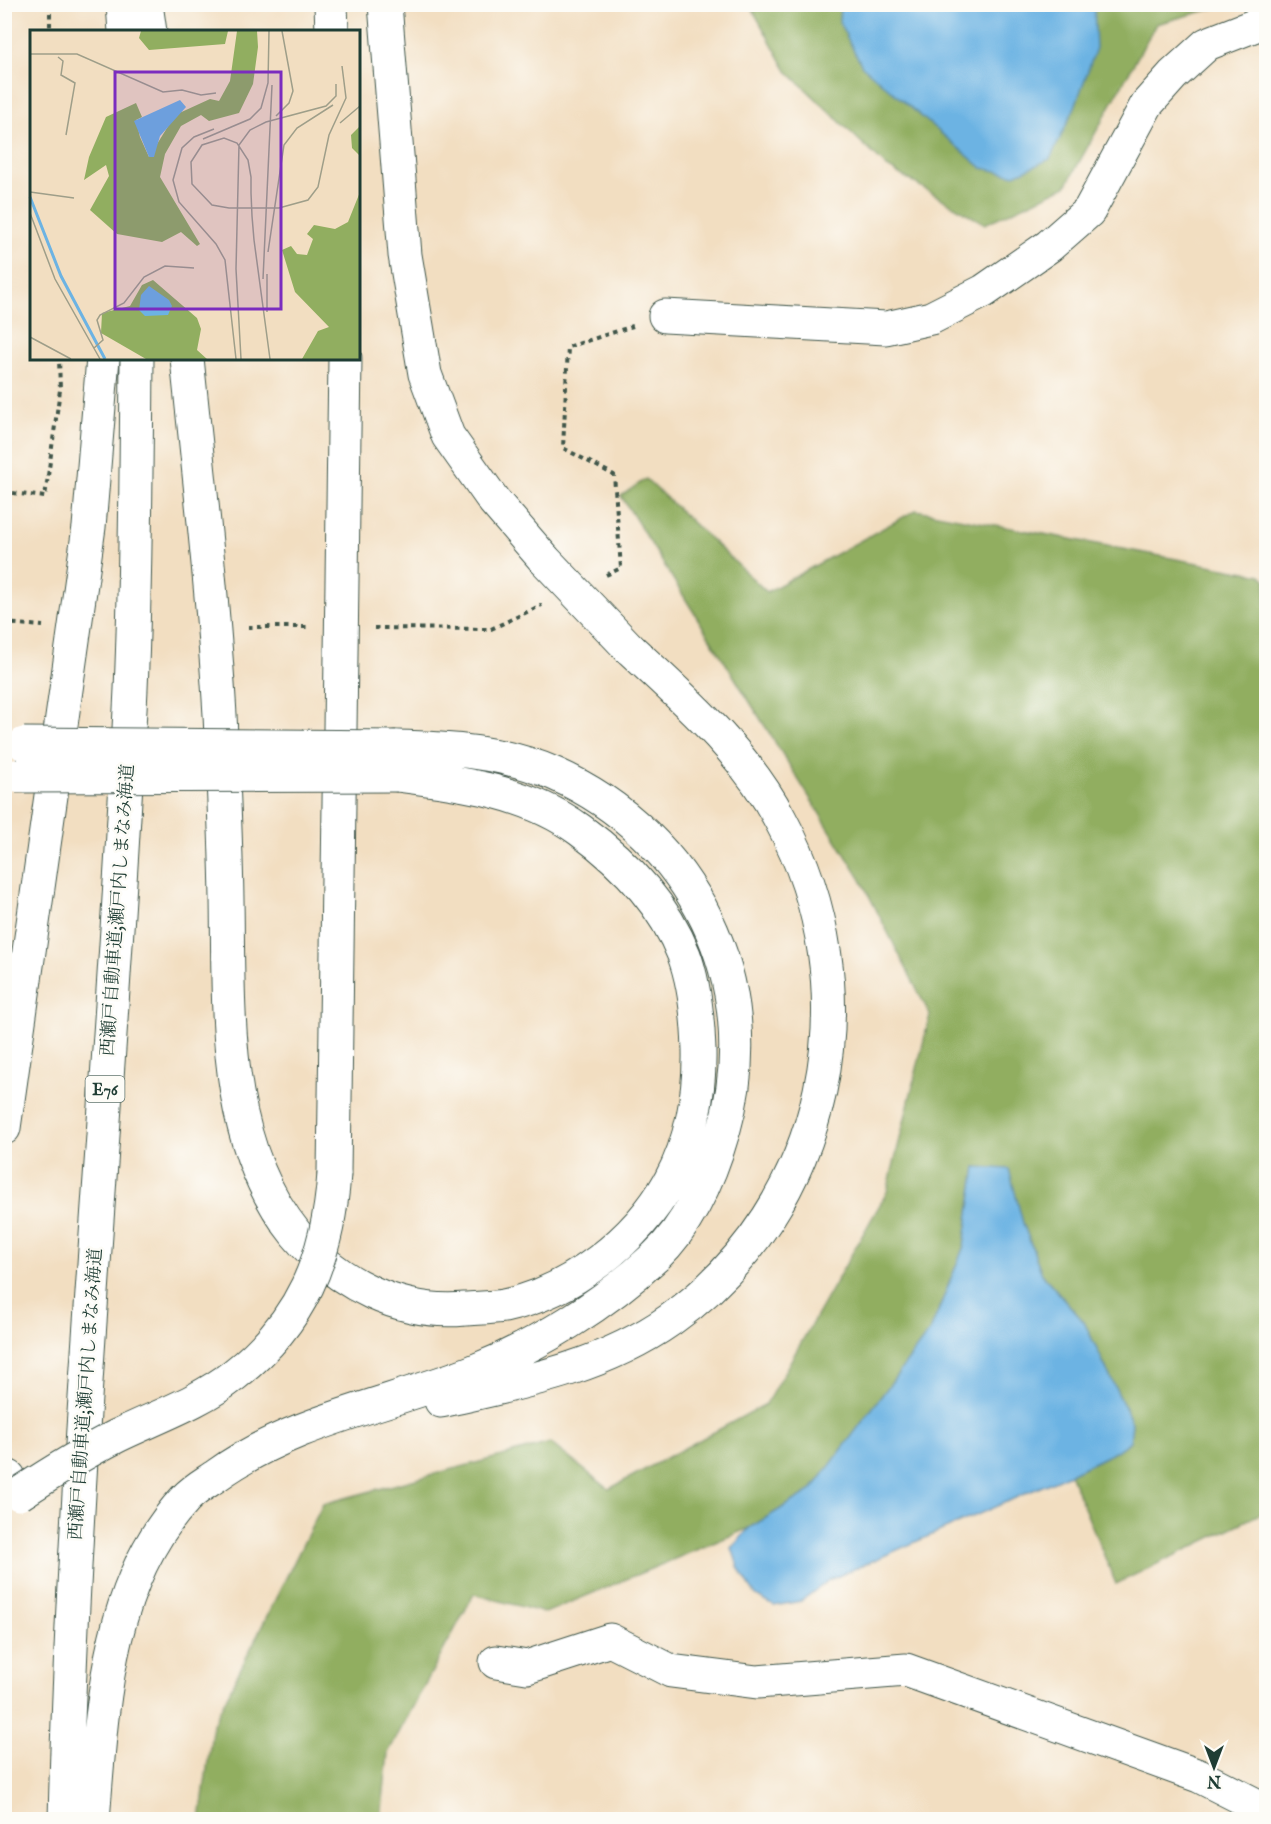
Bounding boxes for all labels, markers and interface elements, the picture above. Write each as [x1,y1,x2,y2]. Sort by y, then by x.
inset map [30,30,360,360]
street label: 西瀬戸自動車道;瀬戸内しまなみ海道 [97,763,140,1057]
road number: E76 [86,1076,124,1102]
street label: 西瀬戸自動車道;瀬戸内しまなみ海道 [65,1247,108,1541]
north arrow [1184,1737,1244,1797]
text: N [1207,1770,1222,1790]

